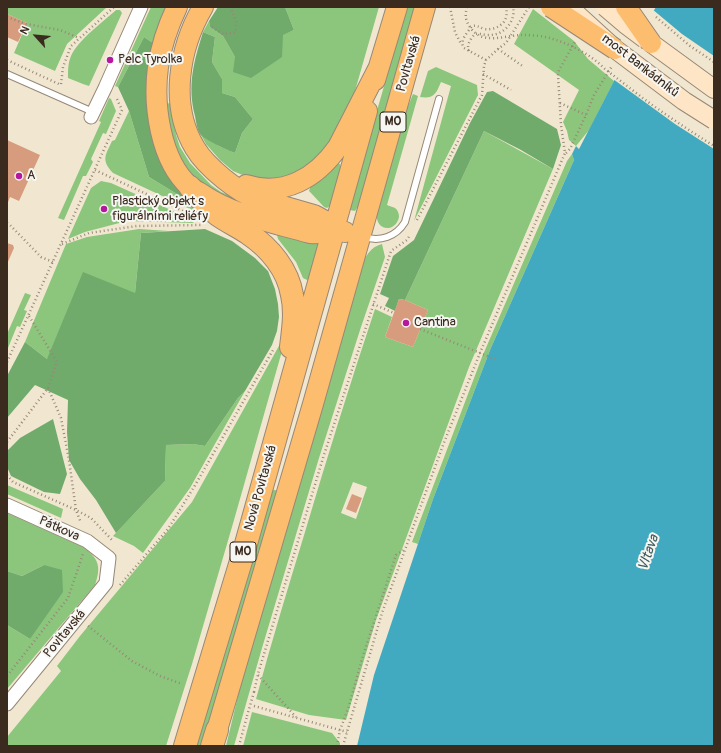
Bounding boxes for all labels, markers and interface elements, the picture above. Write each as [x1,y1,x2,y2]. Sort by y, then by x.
north arrow [16,16,56,56]
text: N [17,24,32,37]
street label: most Barikádníků [598,31,682,101]
street label: Povltavská [394,34,424,94]
place label: Pelc Tyrolka [118,52,182,68]
marker: Pelc Tyrolka [105,55,115,65]
road number: MO [380,112,406,132]
place label: A [27,168,35,184]
marker: A [14,171,24,181]
place label: Plastický objekt s figurálními reliéfy [112,194,208,225]
marker: Plastický objekt s figurálními reliéfy [99,204,109,214]
place label: Cantina [414,315,456,331]
marker: Cantina [401,318,411,328]
street label: Nová Povltavská [241,444,281,532]
street label: Pátkova [36,513,82,545]
water label: Vltava [635,533,663,573]
road number: MO [230,542,256,562]
street label: Povltavská [41,607,89,661]

